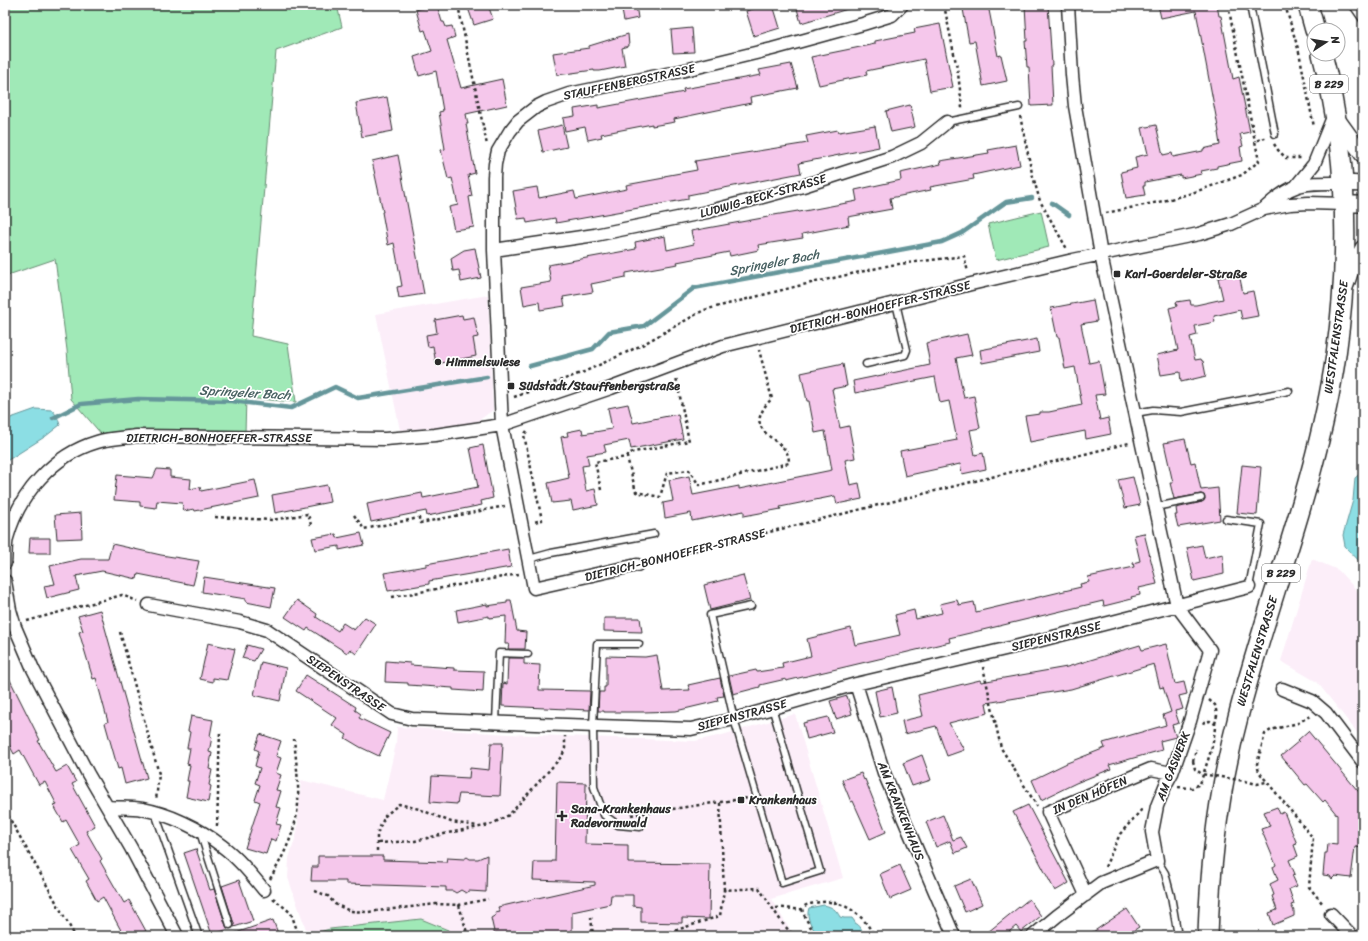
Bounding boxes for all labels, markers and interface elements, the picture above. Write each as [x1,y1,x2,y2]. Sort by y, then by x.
north arrow [1306,22,1346,62]
text: N [1325,33,1345,46]
street label: STAUFFENBERGSTRASSE [561,57,698,107]
road number: B 229 [1310,75,1348,93]
street label: LUDWIG-BECK-STRASSE [697,167,830,225]
water label: Springeler Bach [727,242,822,282]
place label: Karl-Goerdeler-Straße [1124,263,1248,285]
marker: Karl-Goerdeler-Straße [1112,269,1122,279]
street label: DIETRICH-BONHOEFFER-STRASSE [787,274,974,340]
street label: WESTFALENSTRASSE [1317,278,1355,395]
place label: Himmelswiese [445,351,521,373]
marker: Himmelswiese [433,357,443,367]
place label: Südstadt/Stauffenbergstraße [518,375,680,397]
water label: Springeler Bach [199,379,292,406]
marker: Südstadt/Stauffenbergstraße [506,381,516,391]
street label: DIETRICH-BONHOEFFER-STRASSE [126,427,313,449]
street label: DIETRICH-BONHOEFFER-STRASSE [582,522,769,588]
road number: B 229 [1262,564,1300,582]
street label: WESTFALENSTRASSE [1230,592,1285,709]
street label: SIEPENSTRASSE [1009,614,1104,658]
street label: SIEPENSTRASSE [302,648,391,719]
street label: SIEPENSTRASSE [695,692,790,738]
street label: AM GASWERK [1149,727,1197,805]
street label: AM KRANKENHAUS [871,757,931,864]
street label: IN DEN HÖFEN [1048,769,1131,821]
place label: Krankenhaus [748,789,817,811]
marker: Krankenhaus [736,795,746,805]
place label: Sana-Krankenhaus Radevormwald [570,798,671,834]
marker: Sana-Krankenhaus Radevormwald [556,810,568,822]

